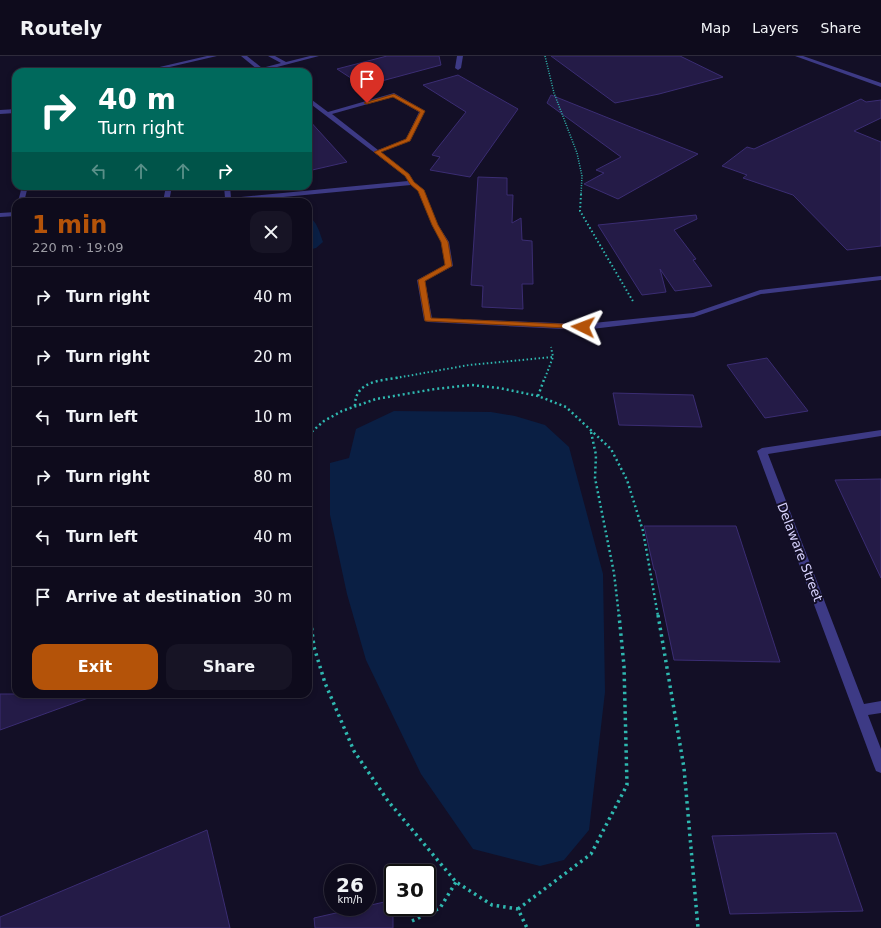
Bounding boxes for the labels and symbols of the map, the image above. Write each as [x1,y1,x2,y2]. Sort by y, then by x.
pin [350,62,384,103]
position arrow [562,306,604,348]
street label: Delaware Street [774,500,826,604]
speed limit sign: 30 [384,864,436,916]

